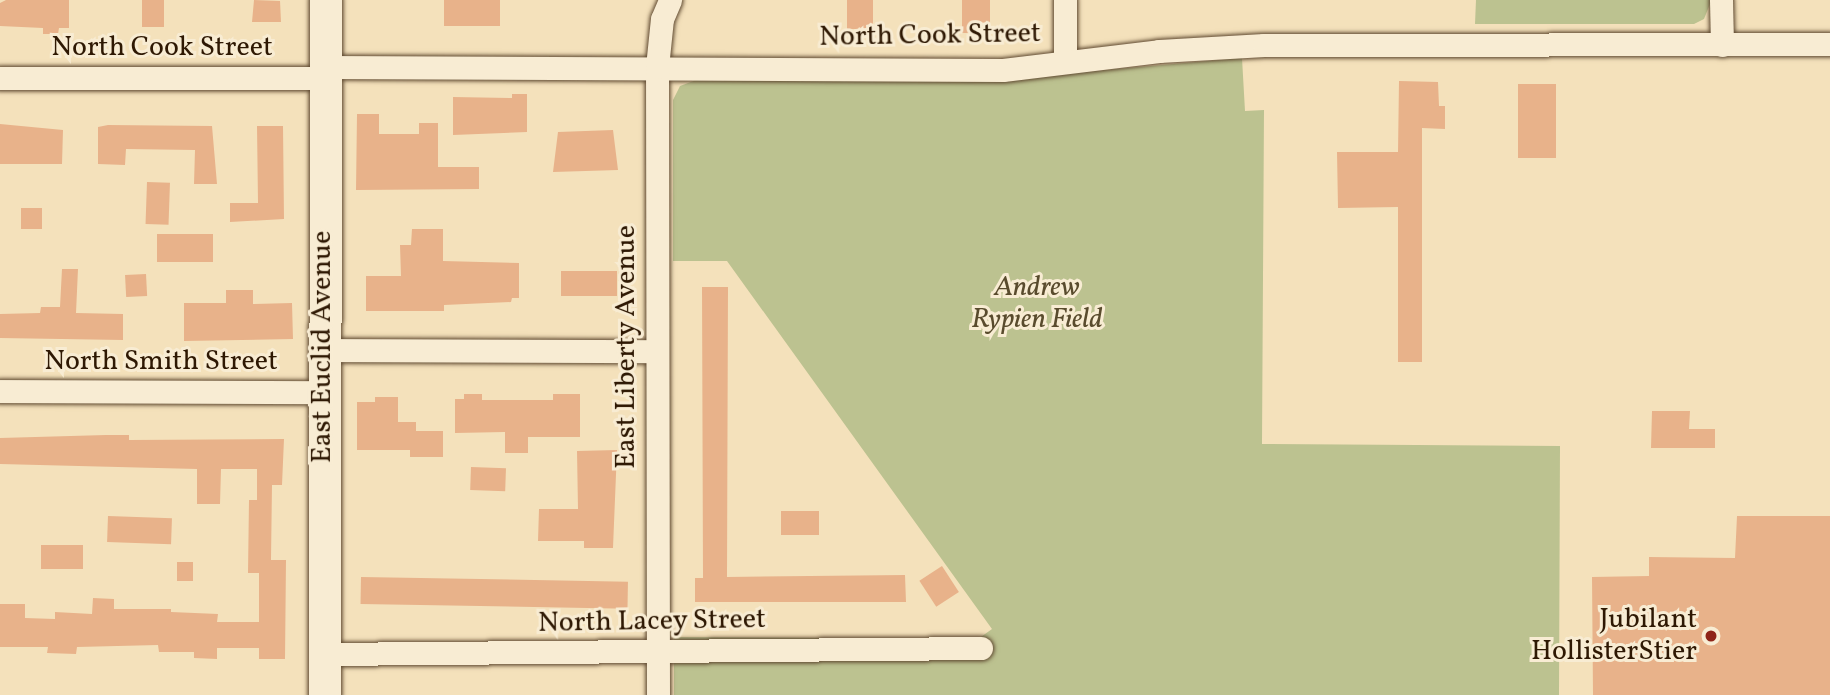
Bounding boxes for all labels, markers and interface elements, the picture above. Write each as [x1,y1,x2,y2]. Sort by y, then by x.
street label: North Cook Street [819,17,1041,55]
street label: North Cook Street [51,31,273,65]
street label: East Liberty Avenue [610,225,644,469]
street label: East Euclid Avenue [306,231,340,463]
park label: Andrew Rypien Field [971,271,1103,337]
street label: North Smith Street [44,345,278,379]
street label: North Lacey Street [537,603,767,641]
place label: Jubilant HollisterStier [1531,603,1697,669]
marker: Jubilant HollisterStier [1703,628,1719,644]

